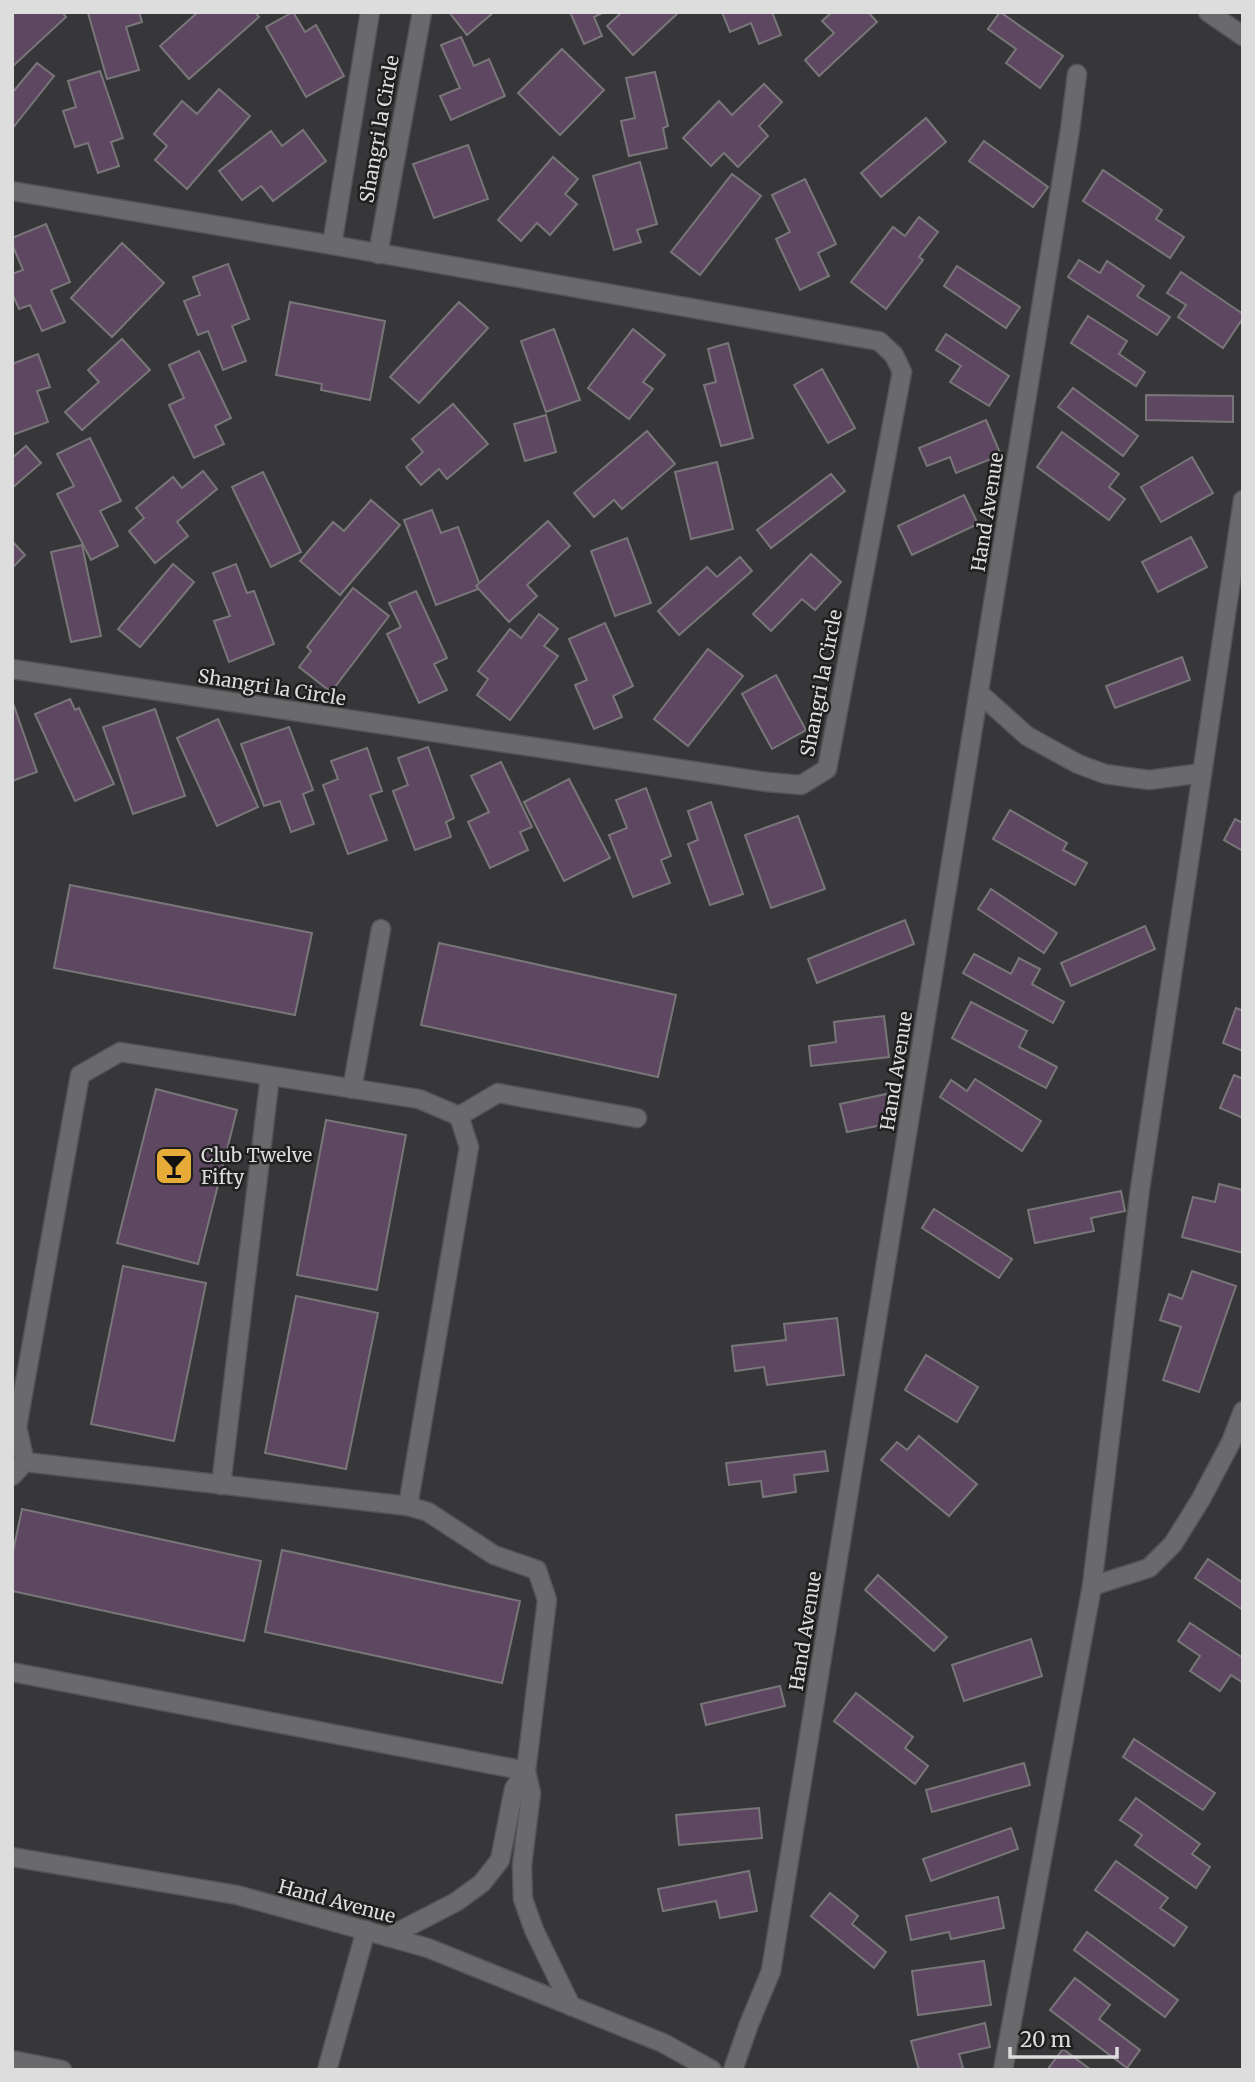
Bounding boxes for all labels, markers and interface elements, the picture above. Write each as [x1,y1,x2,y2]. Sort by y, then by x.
street label: Shangri la Circle [354,53,404,205]
street label: Hand Avenue [966,451,1008,573]
street label: Shangri la Circle [795,607,847,759]
street label: Shangri la Circle [196,663,348,711]
street label: Hand Avenue [875,1010,917,1132]
place label: Club Twelve Fifty [201,1143,312,1189]
bar icon: Club Twelve Fifty [153,1145,195,1187]
street label: Hand Avenue [784,1570,826,1692]
street label: Hand Avenue [276,1874,398,1928]
scale bar [1010,2016,1117,2060]
text: 20 m [1020,2026,1072,2053]

